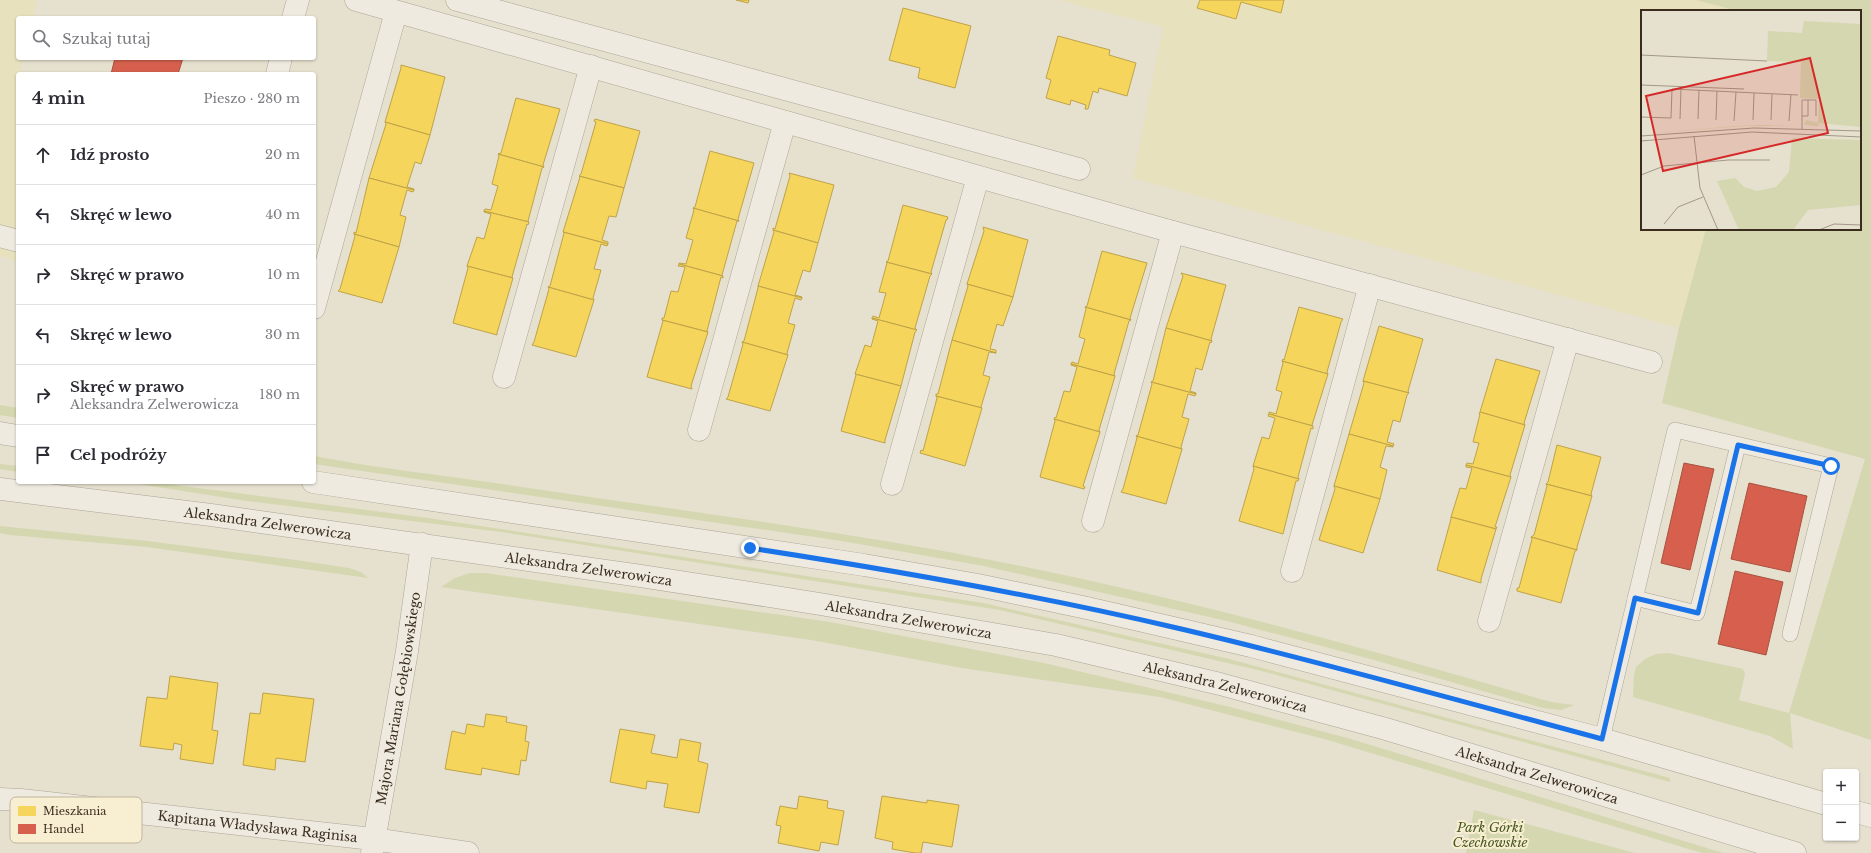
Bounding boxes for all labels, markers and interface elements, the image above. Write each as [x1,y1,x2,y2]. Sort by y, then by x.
inset map [1641,10,1861,230]
search box [16,16,316,60]
icon: search [30,27,52,49]
text: Szukaj tutaj [62,29,151,48]
text: 4 min [32,88,85,109]
text: Pieszo · 280 m [204,90,300,107]
icon: ahead [32,144,54,166]
text: Idź prosto [70,145,149,164]
text: 20 m [265,146,300,163]
icon: left [32,204,54,226]
text: Skręć w lewo [70,205,172,224]
text: 40 m [265,206,300,223]
icon: right [32,264,54,286]
text: Skręć w prawo [70,265,184,284]
text: 10 m [267,266,300,283]
icon: left [32,324,54,346]
text: Skręć w lewo [70,325,172,344]
text: 30 m [265,326,300,343]
text: Skręć w prawo [70,377,184,396]
icon: right [32,384,54,406]
text: 180 m [259,386,300,403]
text: Aleksandra Zelwerowicza [70,396,239,413]
icon: arrive [32,444,54,466]
text: Cel podróży [70,445,167,464]
route start [1822,457,1840,475]
street label: Aleksandra Zelwerowicza [182,503,353,543]
route end [741,539,759,557]
street label: Aleksandra Zelwerowicza [503,548,674,589]
street label: Majora Mariana Gołębiowskiego [372,591,424,806]
street label: Aleksandra Zelwerowicza [823,596,994,642]
street label: Aleksandra Zelwerowicza [1141,657,1310,716]
street label: Aleksandra Zelwerowicza [1453,742,1621,808]
map controls [1823,769,1859,841]
button: + [1823,769,1859,805]
legend [10,797,142,843]
text: Mieszkania [43,804,107,818]
button: − [1823,805,1859,841]
street label: Kapitana Władysława Raginisa [157,807,359,846]
park label: Park Górki Czechowskie [1452,819,1528,851]
text: Handel [43,822,85,836]

